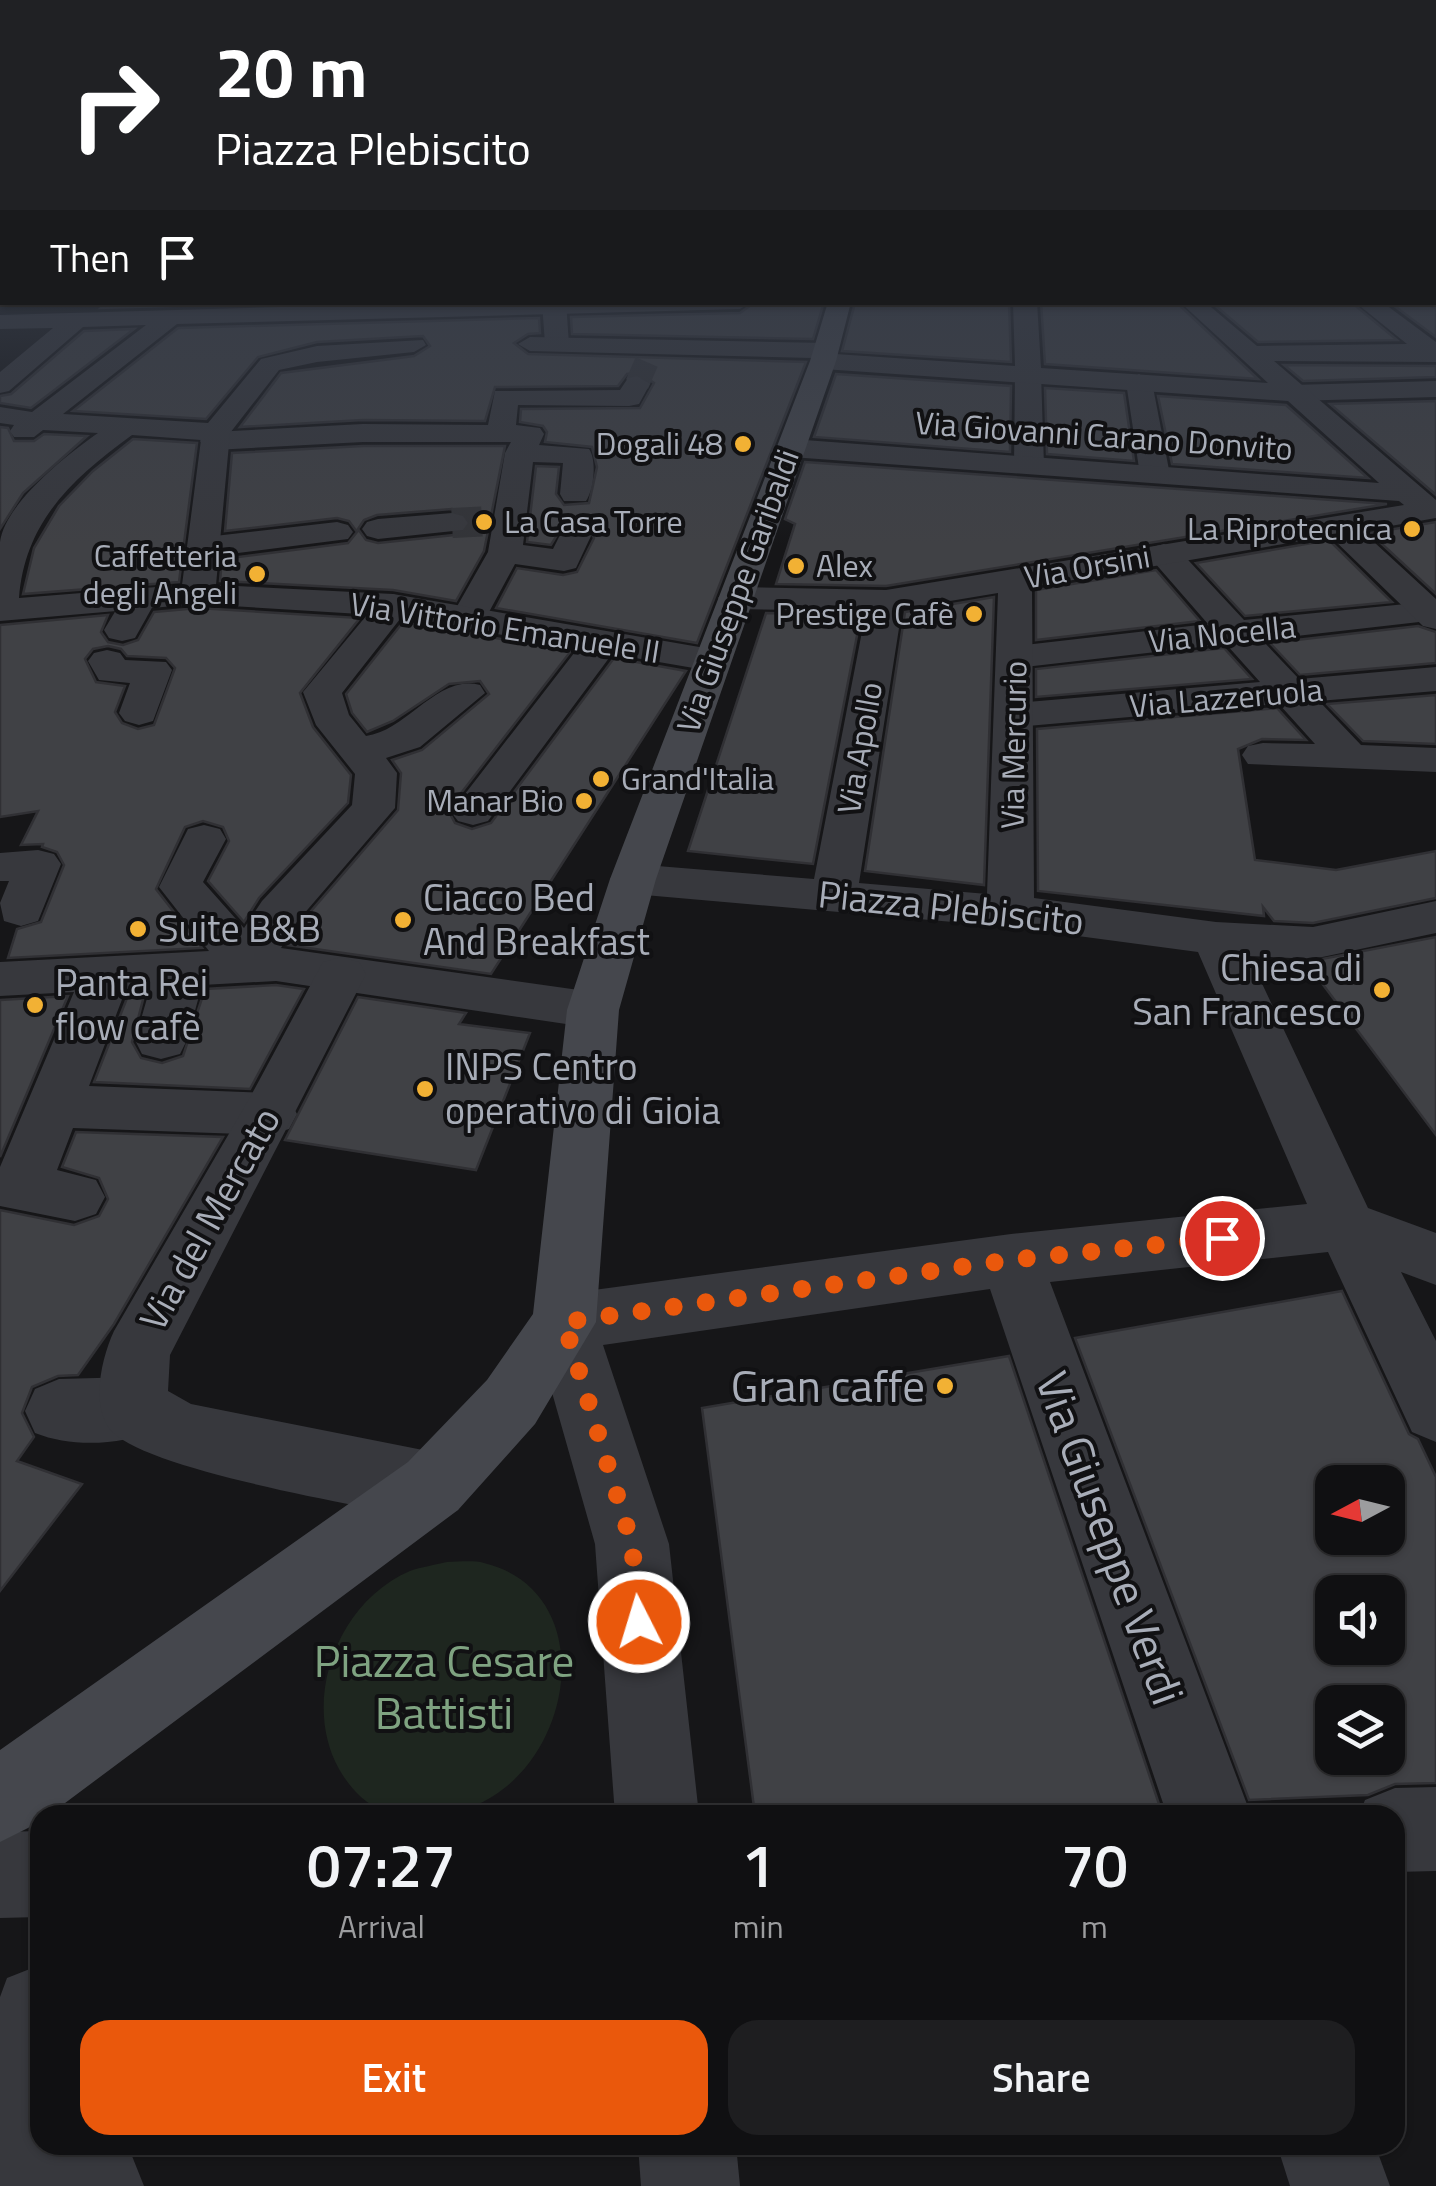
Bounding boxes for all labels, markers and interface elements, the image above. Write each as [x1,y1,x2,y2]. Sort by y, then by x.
text: 20 m [215,18,368,124]
icon: right [50,40,180,170]
text: Piazza Plebiscito [215,114,531,182]
text: Then [50,229,130,287]
icon: arrive [150,230,205,285]
street label: Via Giovanni Carano Donvito [914,398,1294,472]
place label: Dogali 48 [596,419,723,467]
marker: Dogali 48 [732,433,754,455]
street label: Via Giuseppe Garibaldi [663,442,811,739]
place label: La Casa Torre [504,497,683,545]
place label: La Riprotecnica [1187,504,1392,552]
marker: La Casa Torre [473,511,495,533]
marker: La Riprotecnica [1401,518,1423,540]
place label: Caffetteria degli Angeli [83,531,237,616]
street label: Via Orsini [1020,531,1154,601]
place label: Alex [816,541,873,589]
marker: Alex [785,555,807,577]
marker: Caffetteria degli Angeli [246,563,268,585]
street label: Via Vittorio Emanuele II [347,579,663,675]
place label: Prestige Cafè [775,589,954,637]
street label: Via Nocella [1146,601,1298,665]
marker: Prestige Cafè [963,603,985,625]
street label: Via Mercurio [988,660,1038,830]
street label: Via Lazzeruola [1127,665,1324,729]
street label: Via Apollo [824,678,894,818]
place label: Grand'Italia [621,754,774,802]
marker: Grand'Italia [590,768,612,790]
place label: Manar Bio [426,776,564,824]
marker: Manar Bio [573,790,595,812]
street label: Piazza Plebiscito [815,864,1087,950]
place label: Ciacco Bed And Breakfast [423,868,650,970]
place label: Suite B&B [158,899,321,957]
marker: Ciacco Bed And Breakfast [392,909,414,931]
marker: Suite B&B [127,918,149,940]
place label: Chiesa di San Francesco [1132,938,1362,1040]
place label: Panta Rei flow cafè [55,953,208,1055]
marker: Chiesa di San Francesco [1371,979,1393,1001]
marker: Panta Rei flow cafè [24,994,46,1016]
place label: INPS Centro operativo di Gioia [445,1037,720,1139]
marker: INPS Centro operativo di Gioia [414,1078,436,1100]
street label: Via del Mercato [124,1096,294,1341]
pin [1180,1196,1265,1281]
icon: arrive [1195,1211,1250,1266]
place label: Gran caffe [731,1351,925,1419]
street label: Via Giuseppe Verdi [1019,1362,1203,1714]
marker: Gran caffe [934,1375,956,1397]
north arrow [1315,1465,1405,1555]
map controls [1315,1465,1405,1775]
position arrow [587,1570,691,1674]
button: sound [1315,1575,1405,1665]
park label: Piazza Cesare Battisti [314,1626,574,1746]
button: layers [1315,1685,1405,1775]
text: 07:27 [307,1819,456,1910]
text: 1 [741,1819,775,1910]
text: 70 [1061,1819,1128,1910]
text: Arrival [338,1902,425,1950]
text: min [733,1902,784,1950]
text: m [1081,1902,1108,1950]
button: Exit [80,2020,708,2135]
button: Share [728,2020,1355,2135]

